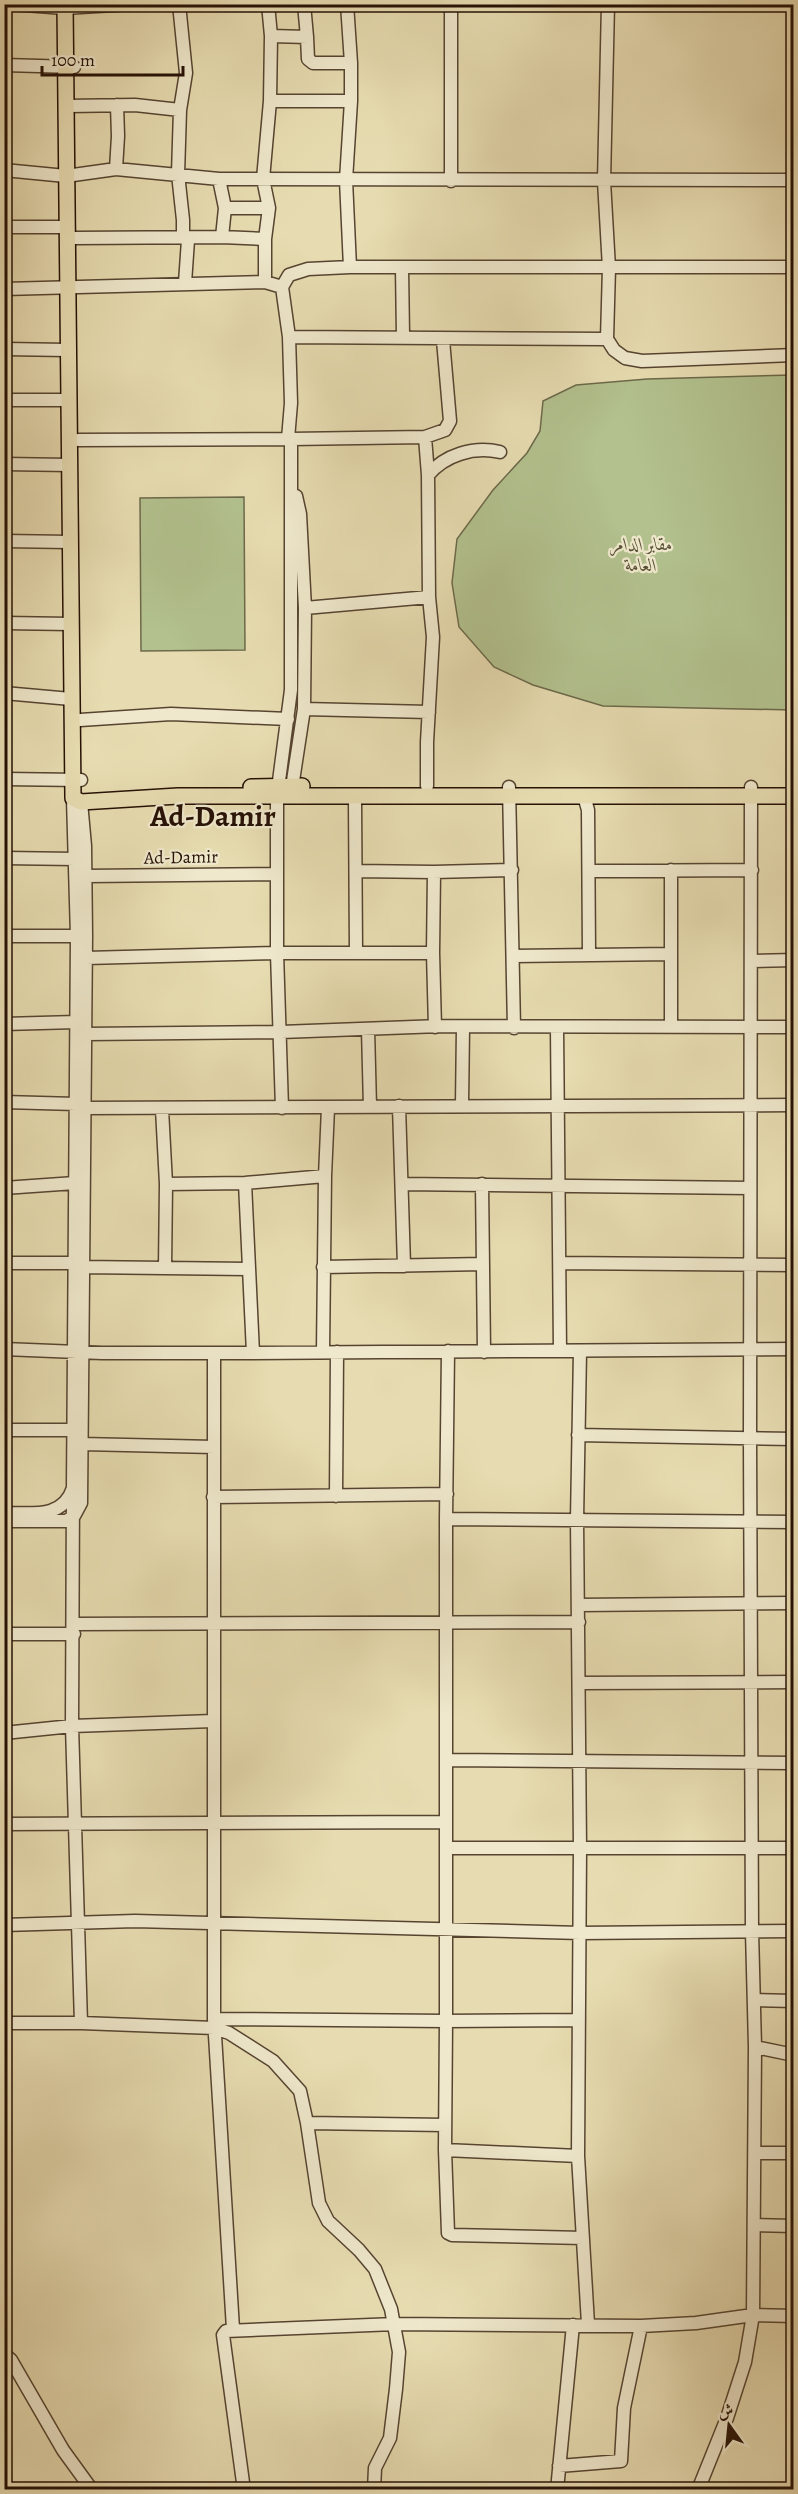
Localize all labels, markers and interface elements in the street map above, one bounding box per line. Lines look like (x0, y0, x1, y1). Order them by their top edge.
scale bar (42, 39, 183, 77)
text: 100 m (51, 48, 95, 72)
park label: مقابر الدامر العامة (609, 532, 673, 577)
district label: Ad-Damir (149, 796, 276, 836)
street label: Ad-Damir (143, 844, 218, 870)
north arrow (699, 2395, 759, 2455)
text: ش (715, 2399, 736, 2424)

